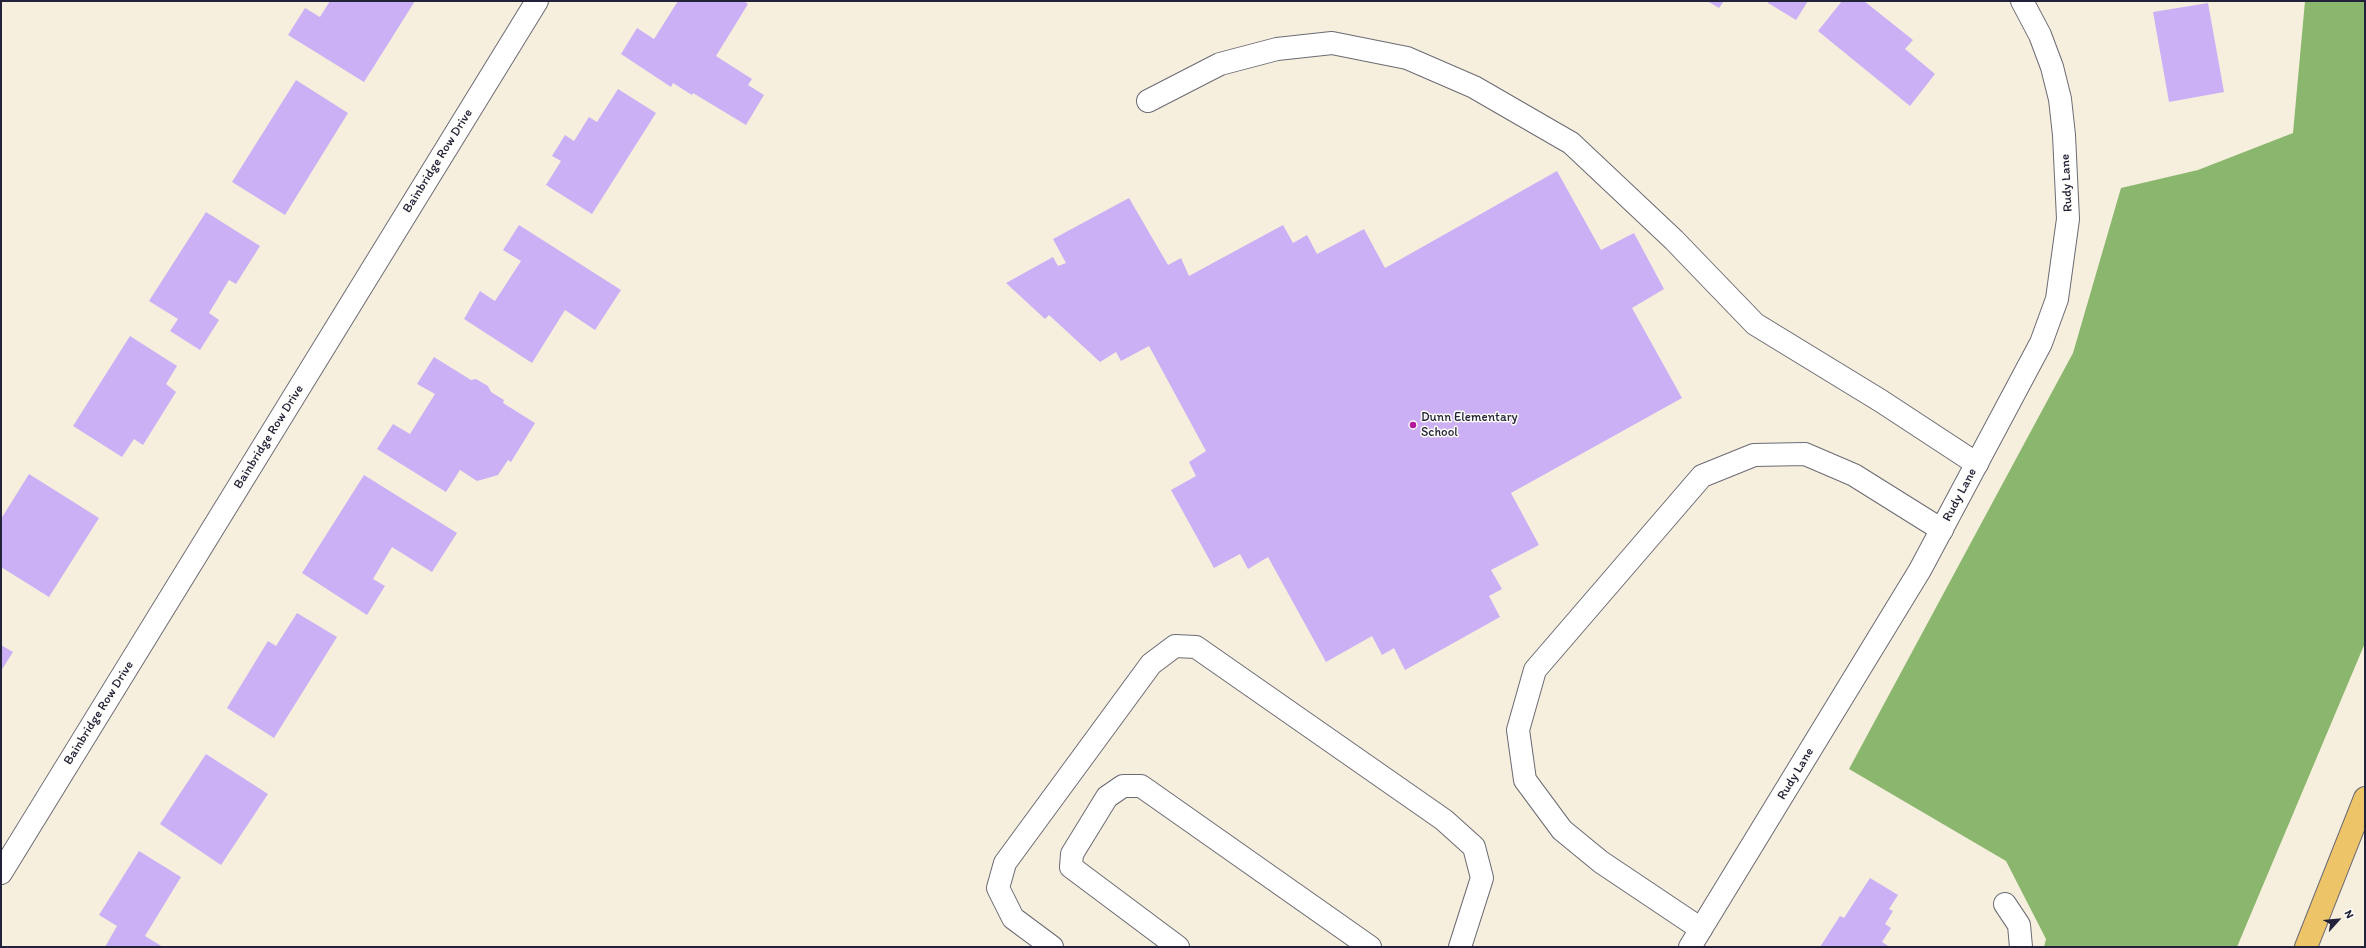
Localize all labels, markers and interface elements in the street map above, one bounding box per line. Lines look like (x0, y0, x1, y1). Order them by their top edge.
street label: Bainbridge Row Drive (400, 106, 476, 216)
street label: Rudy Lane (2058, 154, 2076, 212)
street label: Bainbridge Row Drive (231, 382, 307, 492)
place label: Dunn Elementary School (1421, 410, 1518, 441)
marker: Dunn Elementary School (1408, 420, 1418, 430)
street label: Rudy Lane (1939, 466, 1981, 524)
street label: Bainbridge Row Drive (61, 658, 137, 768)
street label: Rudy Lane (1774, 745, 1818, 803)
north arrow (2318, 900, 2358, 940)
text: N (2342, 908, 2357, 921)

